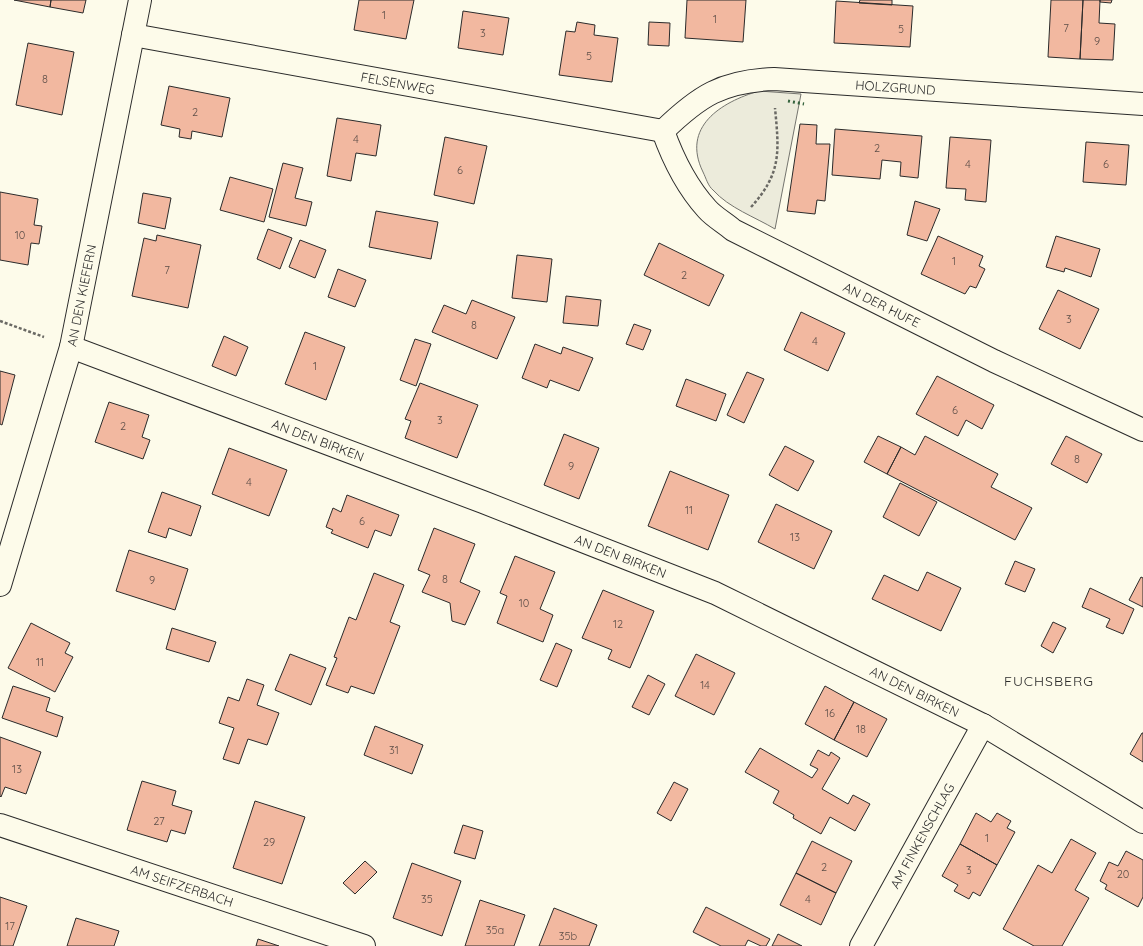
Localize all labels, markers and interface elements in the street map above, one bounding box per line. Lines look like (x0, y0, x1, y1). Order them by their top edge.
house number: 1 (382, 8, 386, 22)
house number: 1 (713, 12, 717, 26)
house number: 7 (1063, 21, 1069, 35)
house number: 5 (898, 22, 904, 36)
house number: 3 (480, 26, 486, 40)
house number: 9 (1094, 34, 1100, 48)
house number: 5 (586, 49, 592, 63)
street label: FELSENWEG (359, 68, 436, 97)
house number: 8 (42, 72, 48, 86)
street label: HOLZGRUND (855, 77, 936, 98)
house number: 2 (192, 105, 198, 119)
house number: 4 (353, 132, 359, 146)
house number: 2 (874, 141, 880, 155)
house number: 4 (965, 157, 971, 171)
house number: 6 (1103, 157, 1109, 171)
house number: 6 (457, 163, 463, 177)
house number: 10 (15, 228, 25, 242)
street label: AN DEN KIEFERN (63, 243, 99, 348)
house number: 1 (952, 254, 956, 268)
house number: 7 (164, 263, 170, 277)
house number: 2 (681, 268, 687, 282)
street label: AN DER HUFE (841, 279, 923, 331)
house number: 3 (1066, 312, 1072, 326)
house number: 8 (471, 318, 477, 332)
house number: 4 (812, 334, 818, 348)
house number: 1 (313, 359, 317, 373)
house number: 6 (952, 403, 958, 417)
house number: 3 (437, 413, 443, 427)
street label: AN DEN BIRKEN (270, 415, 366, 465)
house number: 2 (120, 419, 126, 433)
house number: 8 (1074, 452, 1080, 466)
house number: 9 (568, 459, 574, 473)
house number: 4 (246, 475, 252, 489)
house number: 11 (685, 503, 693, 517)
house number: 6 (359, 514, 365, 528)
house number: 13 (790, 530, 800, 544)
street label: AN DEN BIRKEN (572, 531, 669, 581)
house number: 8 (442, 572, 448, 586)
house number: 9 (149, 573, 155, 587)
house number: 10 (519, 596, 529, 610)
house number: 12 (613, 617, 623, 631)
house number: 11 (36, 655, 44, 669)
street label: AN DEN BIRKEN (868, 663, 962, 720)
district label: FUCHSBERG (1004, 672, 1094, 690)
house number: 14 (700, 678, 710, 692)
house number: 16 (825, 706, 835, 720)
house number: 18 (856, 722, 866, 736)
house number: 31 (389, 743, 399, 757)
house number: 13 (12, 762, 22, 776)
street label: AM FINKENSCHLAG (886, 780, 957, 891)
house number: 27 (153, 814, 165, 828)
house number: 1 (985, 831, 989, 845)
house number: 29 (263, 835, 275, 849)
house number: 2 (821, 860, 827, 874)
street label: AM SEIFZERBACH (129, 861, 236, 910)
house number: 3 (966, 863, 972, 877)
house number: 20 (1117, 867, 1129, 881)
house number: 35 (421, 892, 433, 906)
house number: 4 (805, 892, 811, 906)
house number: 17 (5, 919, 15, 933)
house number: 35a (486, 923, 504, 937)
house number: 35b (559, 929, 578, 943)

